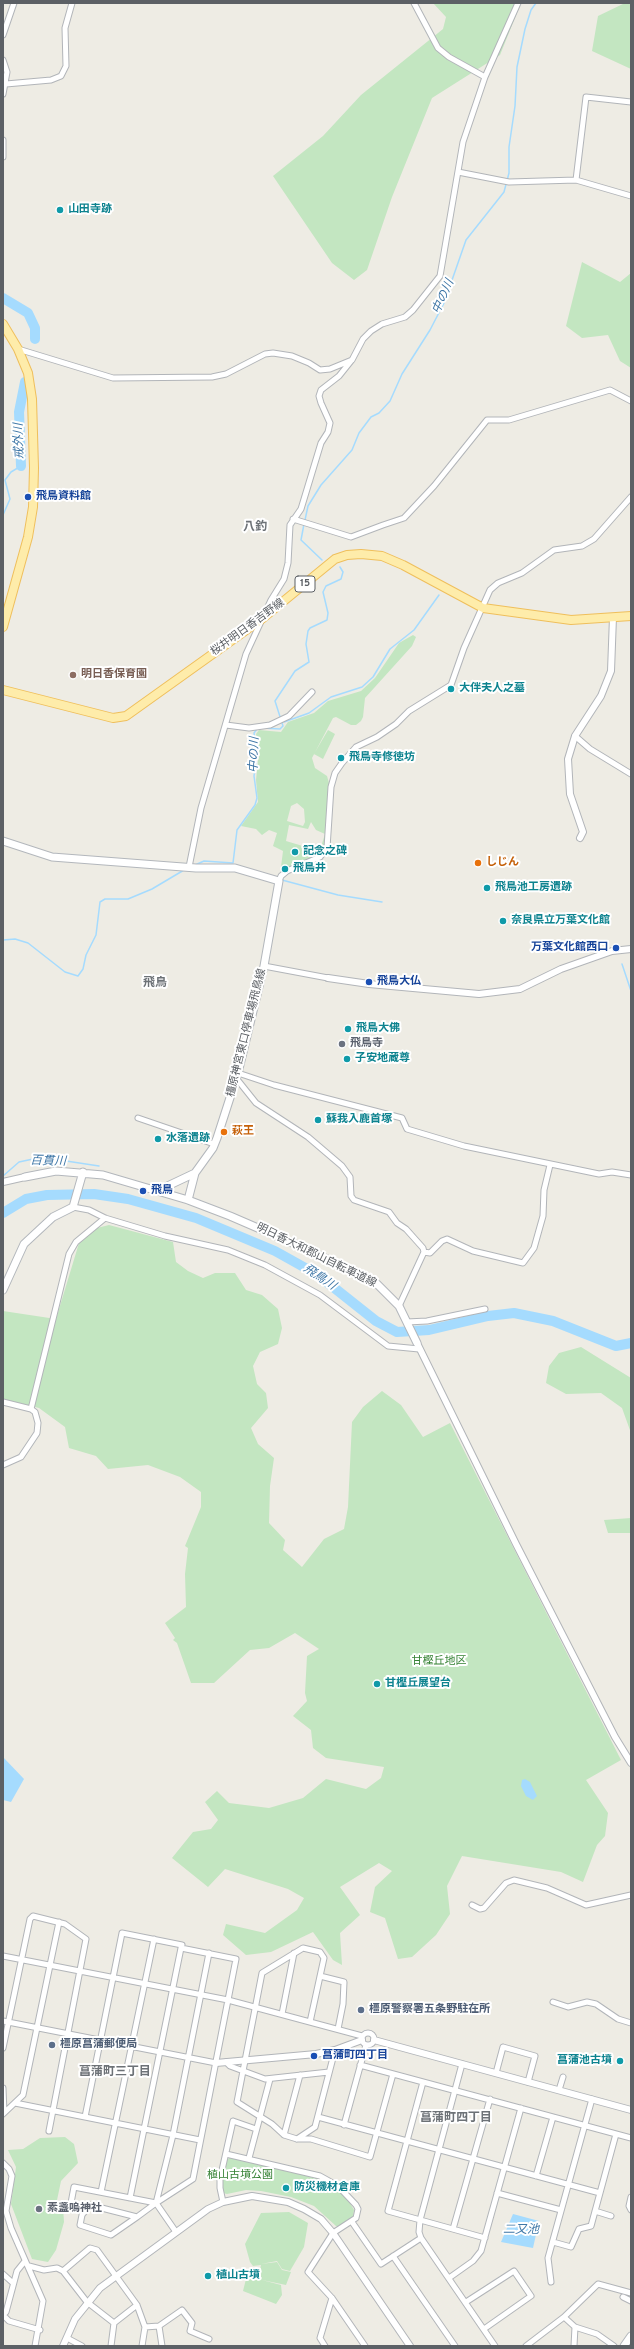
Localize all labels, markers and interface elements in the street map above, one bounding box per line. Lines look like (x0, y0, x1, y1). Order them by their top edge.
place label: 山田寺跡 (68, 203, 112, 217)
marker: 山田寺跡 (55, 205, 65, 215)
water label: 中の川 (430, 278, 458, 316)
water label: 戒外川 (12, 423, 28, 459)
place label: 飛鳥資料館 (36, 490, 91, 504)
marker: 飛鳥資料館 (23, 492, 33, 502)
district label: 八釣 (243, 521, 267, 535)
road number: 15 (295, 576, 315, 592)
street label: 桜井明日香吉野線 (209, 597, 287, 659)
place label: 明日香保育園 (81, 668, 147, 682)
marker: 明日香保育園 (68, 670, 78, 680)
place label: 大伴夫人之墓 (459, 682, 525, 696)
marker: 大伴夫人之墓 (446, 684, 456, 694)
water label: 中の川 (247, 737, 263, 773)
place label: 飛鳥寺修徳坊 (349, 751, 415, 765)
marker: 飛鳥寺修徳坊 (336, 753, 346, 763)
place label: 記念之碑 (303, 845, 347, 859)
marker: 記念之碑 (290, 847, 300, 857)
place label: しじん (486, 856, 519, 870)
marker: しじん (473, 858, 483, 868)
place label: 飛鳥井 (293, 862, 326, 876)
marker: 飛鳥井 (280, 864, 290, 874)
place label: 飛鳥池工房遺跡 (495, 881, 572, 895)
marker: 飛鳥池工房遺跡 (482, 883, 492, 893)
place label: 奈良県立万葉文化館 (511, 914, 610, 928)
marker: 奈良県立万葉文化館 (498, 916, 508, 926)
place label: 万葉文化館西口 (531, 941, 608, 955)
marker: 万葉文化館西口 (611, 943, 621, 953)
street label: 橿原神宮東口停車場飛鳥線 (225, 967, 269, 1099)
place label: 飛鳥大仏 (377, 975, 421, 989)
district label: 飛鳥 (143, 977, 167, 991)
marker: 飛鳥大仏 (364, 977, 374, 987)
place label: 飛鳥大佛 (356, 1022, 400, 1036)
marker: 飛鳥大佛 (343, 1024, 353, 1034)
place label: 飛鳥寺 (350, 1037, 383, 1051)
marker: 飛鳥寺 (337, 1039, 347, 1049)
place label: 子安地蔵尊 (355, 1052, 410, 1066)
marker: 子安地蔵尊 (342, 1054, 352, 1064)
place label: 蘇我入鹿首塚 (326, 1113, 392, 1127)
marker: 蘇我入鹿首塚 (313, 1115, 323, 1125)
place label: 萩王 (232, 1125, 254, 1139)
marker: 萩王 (219, 1127, 229, 1137)
place label: 水落遺跡 (166, 1132, 210, 1146)
marker: 水落遺跡 (153, 1134, 163, 1144)
water label: 百貫川 (30, 1154, 66, 1170)
place label: 飛鳥 (151, 1184, 173, 1198)
marker: 飛鳥 (138, 1186, 148, 1196)
street label: 明日香大和郡山自転車道線 (254, 1221, 378, 1291)
water label: 飛鳥川 (300, 1262, 338, 1294)
park label: 甘樫丘地区 (412, 1655, 466, 1669)
place label: 甘樫丘展望台 (385, 1677, 451, 1691)
marker: 甘樫丘展望台 (372, 1679, 382, 1689)
place label: 橿原警察署五条野駐在所 (369, 2003, 490, 2017)
marker: 橿原警察署五条野駐在所 (356, 2005, 366, 2015)
place label: 橿原菖蒲郵便局 (60, 2038, 137, 2052)
marker: 橿原菖蒲郵便局 (47, 2040, 57, 2050)
place label: 菖蒲町四丁目 (322, 2049, 388, 2063)
marker: 菖蒲町四丁目 (309, 2051, 319, 2061)
place label: 菖蒲池古墳 (557, 2054, 612, 2068)
marker: 菖蒲池古墳 (615, 2056, 625, 2066)
district label: 菖蒲町三丁目 (79, 2066, 151, 2080)
district label: 菖蒲町四丁目 (420, 2112, 492, 2126)
park label: 植山古墳公園 (207, 2169, 273, 2183)
place label: 防災機材倉庫 (294, 2181, 360, 2195)
marker: 防災機材倉庫 (281, 2183, 291, 2193)
place label: 素盞嗚神社 (47, 2202, 102, 2216)
marker: 素盞嗚神社 (34, 2204, 44, 2214)
water label: 二又池 (503, 2224, 539, 2238)
place label: 植山古墳 (216, 2269, 260, 2283)
marker: 植山古墳 (203, 2271, 213, 2281)

